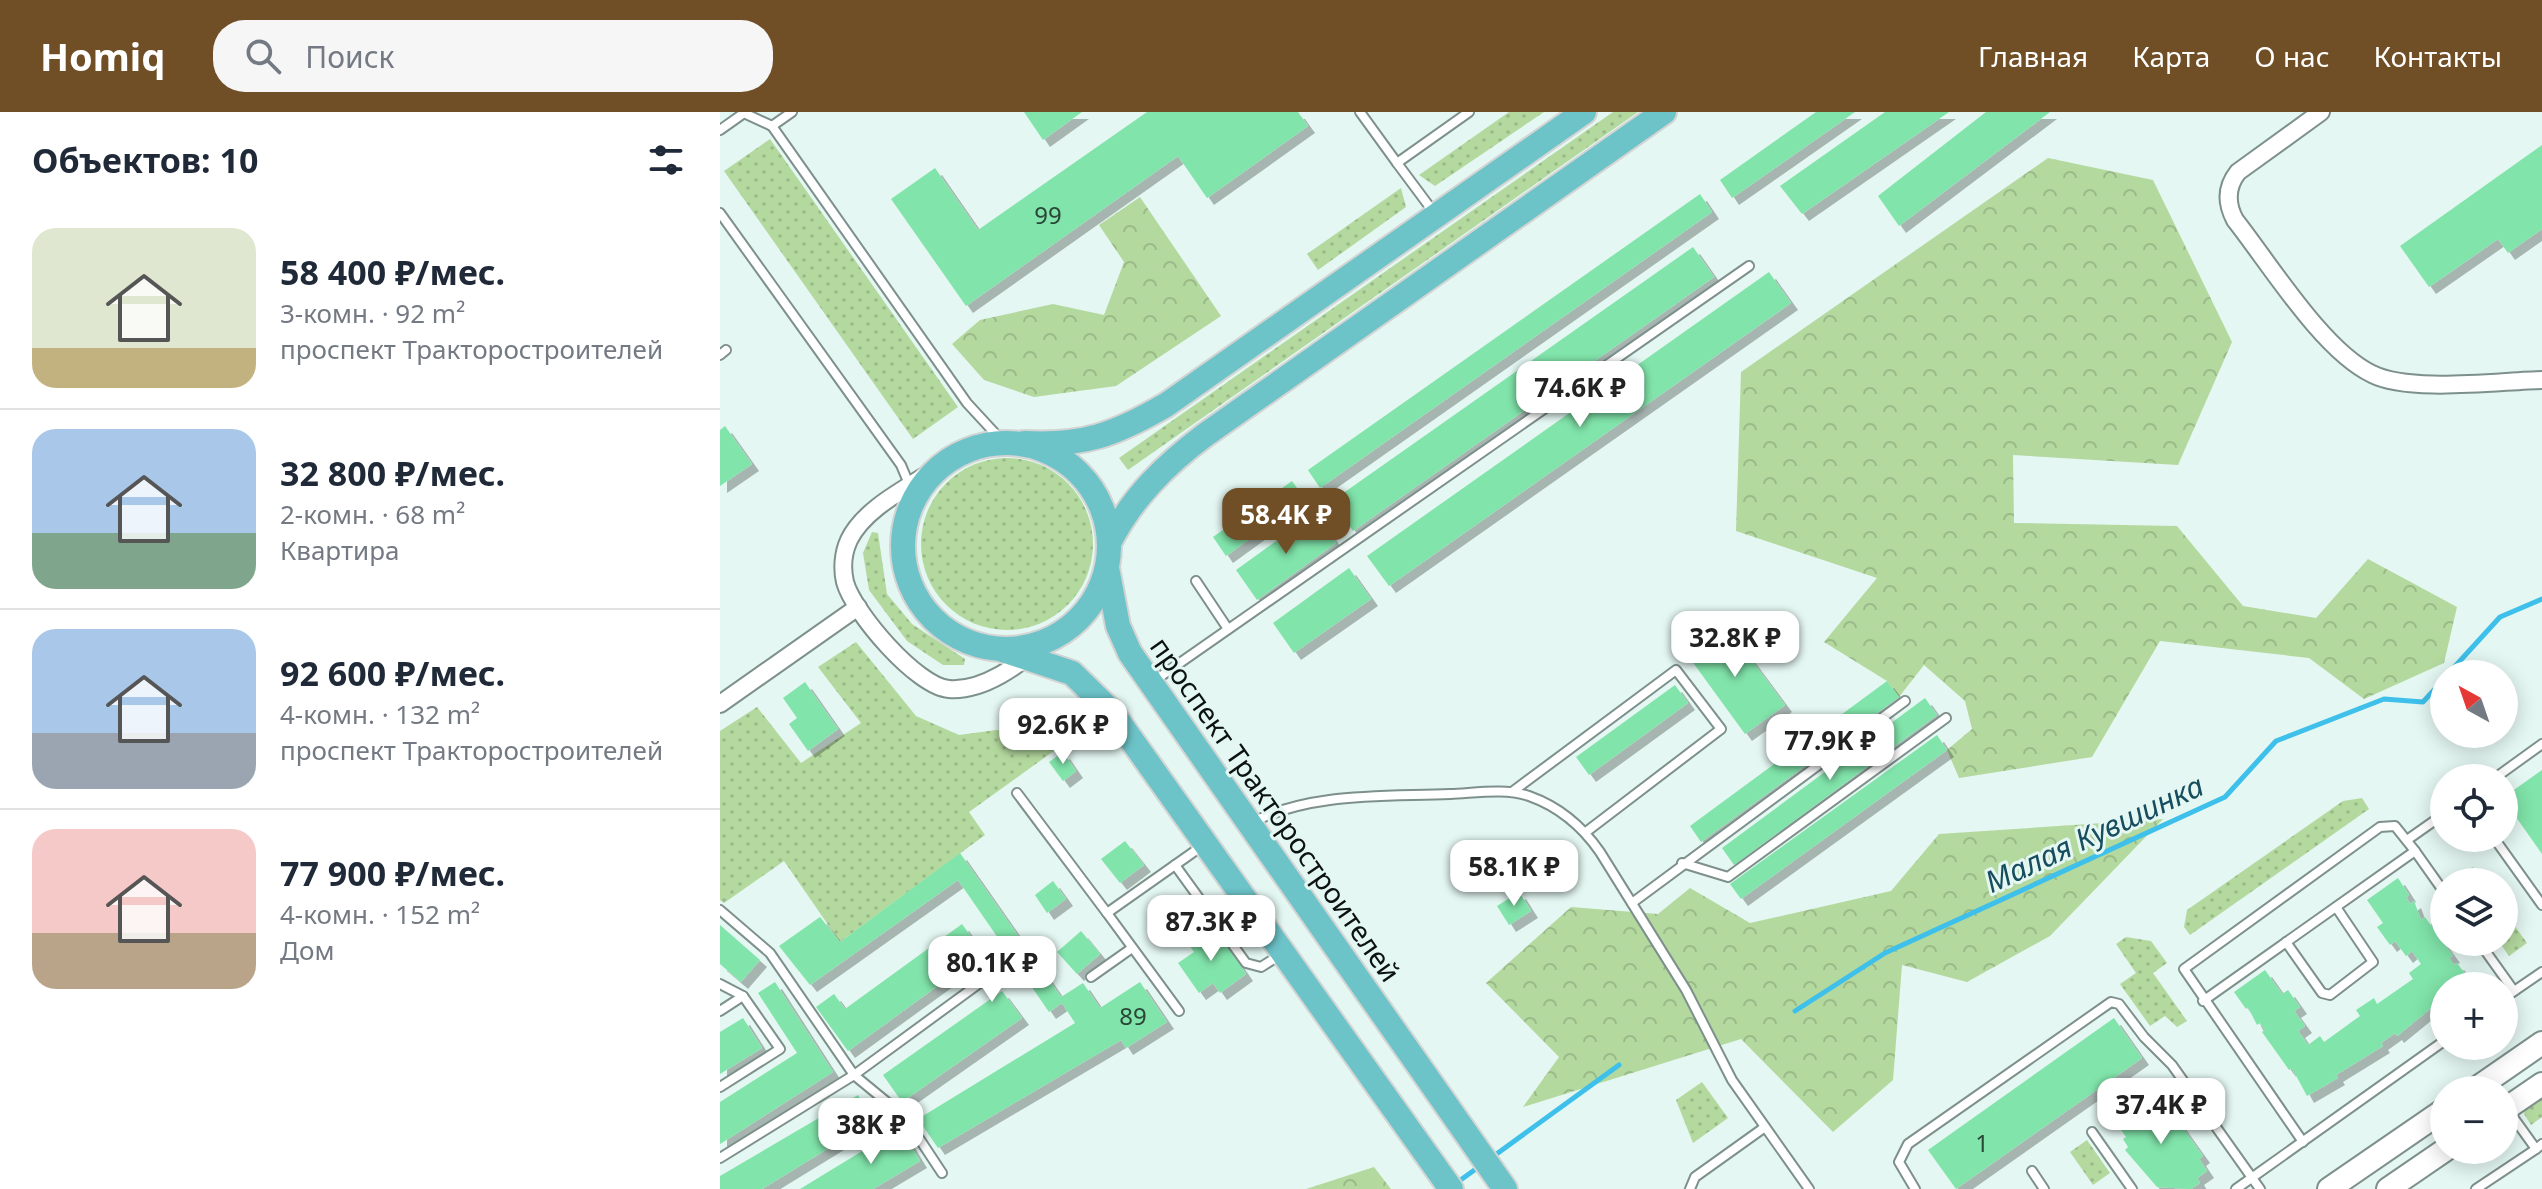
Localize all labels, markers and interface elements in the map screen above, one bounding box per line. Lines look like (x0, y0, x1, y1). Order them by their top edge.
search box (213, 20, 773, 92)
text: Homiq (40, 30, 165, 82)
icon: search (241, 34, 285, 78)
text: Поиск (305, 36, 394, 77)
text: Главная (1978, 37, 2088, 75)
text: Карта (2132, 37, 2210, 75)
text: О нас (2254, 37, 2330, 75)
text: Контакты (2374, 37, 2502, 75)
text: Объектов: 10 (32, 137, 258, 183)
icon: filters (644, 138, 688, 182)
house number: 99 (1034, 198, 1062, 231)
text: 58 400 ₽/мес. (280, 249, 505, 295)
icon: home (96, 260, 192, 356)
text: 3-комн. · 92 m² (280, 295, 465, 331)
text: проспект Тракторостроителей (280, 331, 663, 367)
pin: 74.6K ₽ (1506, 361, 1654, 429)
text: 74.6K ₽ (1534, 369, 1626, 405)
text: 32 800 ₽/мес. (280, 450, 505, 496)
icon: home (96, 461, 192, 557)
pin: 58.4K ₽ (1212, 488, 1360, 556)
text: 2-комн. · 68 m² (280, 496, 465, 532)
text: 58.4K ₽ (1240, 496, 1332, 532)
text: Квартира (280, 532, 399, 568)
pin: 32.8K ₽ (1661, 611, 1809, 679)
text: 32.8K ₽ (1689, 619, 1781, 655)
street label: проспект Тракторостроителей (1142, 629, 1410, 989)
text: 92 600 ₽/мес. (280, 650, 505, 696)
north arrow (2430, 660, 2518, 748)
map controls (2430, 660, 2518, 1164)
icon: home (96, 661, 192, 757)
text: 4-комн. · 132 m² (280, 696, 480, 732)
pin: 92.6K ₽ (989, 698, 1137, 766)
text: 92.6K ₽ (1017, 706, 1109, 742)
pin: 77.9K ₽ (1756, 714, 1904, 782)
text: 77.9K ₽ (1784, 722, 1876, 758)
text: проспект Тракторостроителей (280, 732, 663, 768)
water label: Малая Кувшинка (1978, 764, 2210, 902)
button: locate (2430, 764, 2518, 852)
pin: 58.1K ₽ (1440, 840, 1588, 908)
text: 58.1K ₽ (1468, 848, 1560, 884)
text: 77 900 ₽/мес. (280, 850, 505, 896)
icon: home (96, 861, 192, 957)
button: layers (2430, 868, 2518, 956)
pin: 87.3K ₽ (1137, 895, 1285, 963)
text: 4-комн. · 152 m² (280, 896, 480, 932)
text: 87.3K ₽ (1165, 903, 1257, 939)
text: Дом (280, 932, 334, 968)
pin: 80.1K ₽ (918, 936, 1066, 1004)
text: 80.1K ₽ (946, 944, 1038, 980)
button: + (2430, 972, 2518, 1060)
house number: 89 (1119, 999, 1147, 1032)
button: − (2430, 1076, 2518, 1164)
pin: 37.4K ₽ (2087, 1078, 2235, 1146)
text: 37.4K ₽ (2115, 1086, 2207, 1122)
pin: 38K ₽ (815, 1098, 927, 1166)
text: 38K ₽ (836, 1106, 906, 1142)
house number: 1 (1975, 1126, 1989, 1159)

